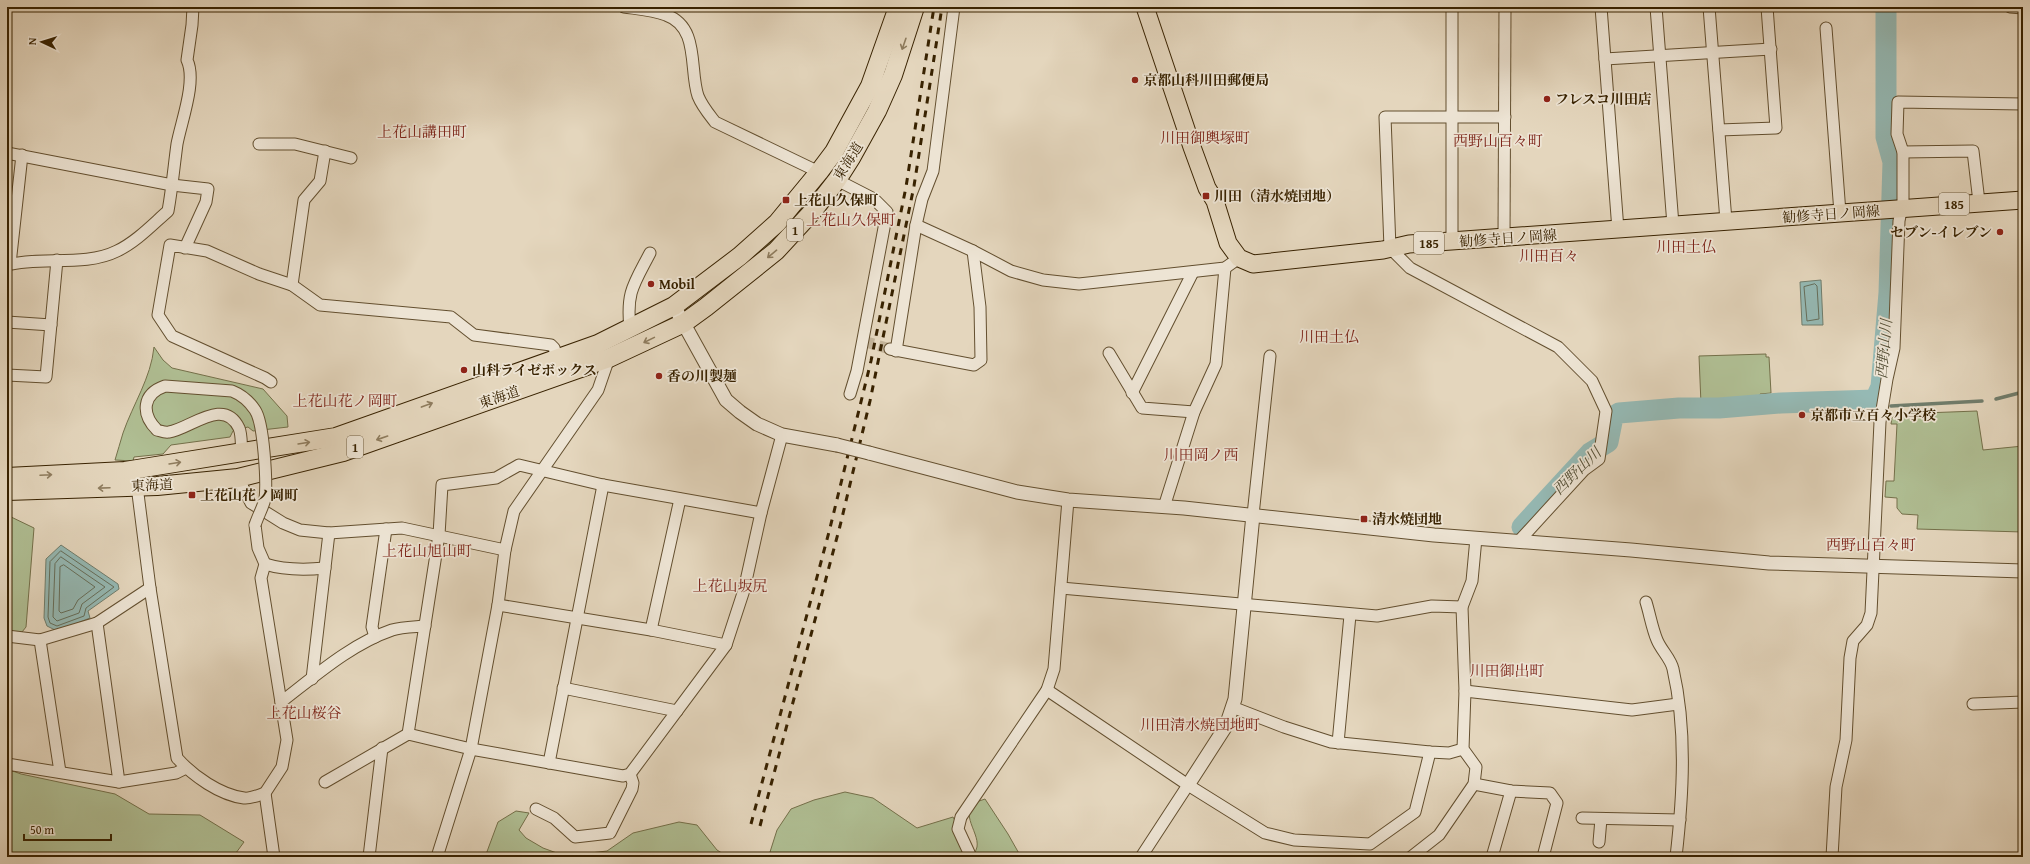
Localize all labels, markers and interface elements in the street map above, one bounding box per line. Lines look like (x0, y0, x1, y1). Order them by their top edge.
north arrow (22, 22, 62, 62)
text: N (24, 36, 40, 46)
one-way arrow (899, 38, 907, 50)
place label: 京都山科川田郵便局 (1143, 70, 1269, 90)
marker: 京都山科川田郵便局 (1130, 75, 1140, 85)
place label: フレスコ川田店 (1555, 89, 1652, 109)
marker: フレスコ川田店 (1542, 94, 1552, 104)
district label: 上花山講田町 (377, 121, 467, 142)
district label: 川田御輿塚町 (1160, 127, 1250, 148)
district label: 西野山百々町 (1453, 130, 1543, 151)
street label: 東海道 (828, 138, 868, 184)
place label: 川田（清水焼団地） (1214, 186, 1340, 206)
place label: 上花山久保町 (794, 190, 879, 210)
marker: 川田（清水焼団地） (1201, 191, 1211, 201)
road number: 185 (1939, 193, 1969, 215)
marker: 上花山久保町 (781, 195, 791, 205)
street label: 勧修寺日ノ岡線 (1781, 201, 1881, 227)
district label: 上花山久保町 (806, 209, 896, 230)
road number: 1 (787, 219, 803, 241)
place label: セブン-イレブン (1890, 222, 1992, 242)
street label: 勧修寺日ノ岡線 (1458, 225, 1558, 251)
marker: セブン-イレブン (1995, 227, 2005, 237)
road number: 185 (1414, 232, 1444, 254)
district label: 川田土仏 (1656, 236, 1716, 257)
district label: 川田百々 (1519, 245, 1579, 266)
one-way arrow (766, 250, 777, 259)
place label: Mobil (659, 274, 695, 294)
marker: Mobil (646, 279, 656, 289)
water label: 西野山川 (1870, 316, 1897, 380)
district label: 川田土仏 (1299, 326, 1359, 347)
one-way arrow (643, 337, 655, 344)
place label: 山科ライゼボックス (472, 360, 597, 380)
marker: 山科ライゼボックス (459, 365, 469, 375)
place label: 香の川製麺 (667, 366, 737, 386)
marker: 香の川製麺 (654, 371, 664, 381)
street label: 東海道 (476, 381, 522, 413)
district label: 上花山花ノ岡町 (292, 390, 398, 411)
one-way arrow (421, 400, 433, 408)
place label: 京都市立百々小学校 (1810, 405, 1936, 425)
marker: 京都市立百々小学校 (1797, 410, 1807, 420)
one-way arrow (377, 434, 389, 442)
road number: 1 (347, 436, 363, 458)
one-way arrow (297, 439, 310, 447)
water label: 西野山川 (1548, 441, 1607, 499)
district label: 川田岡ノ西 (1163, 444, 1239, 465)
one-way arrow (168, 459, 181, 467)
one-way arrow (39, 472, 52, 479)
street label: 東海道 (131, 474, 173, 496)
one-way arrow (98, 484, 111, 491)
place label: 上花山花ノ岡町 (200, 485, 299, 505)
marker: 上花山花ノ岡町 (187, 490, 197, 500)
place label: 清水焼団地 (1372, 509, 1442, 529)
marker: 清水焼団地 (1359, 514, 1369, 524)
district label: 西野山百々町 (1826, 534, 1916, 555)
district label: 上花山旭山町 (382, 540, 472, 561)
district label: 上花山坂尻 (692, 575, 768, 596)
district label: 川田御出町 (1469, 660, 1545, 681)
district label: 上花山桜谷 (266, 702, 342, 723)
district label: 川田清水焼団地町 (1140, 714, 1260, 735)
scale bar (24, 816, 111, 842)
text: 50 m (30, 821, 54, 838)

